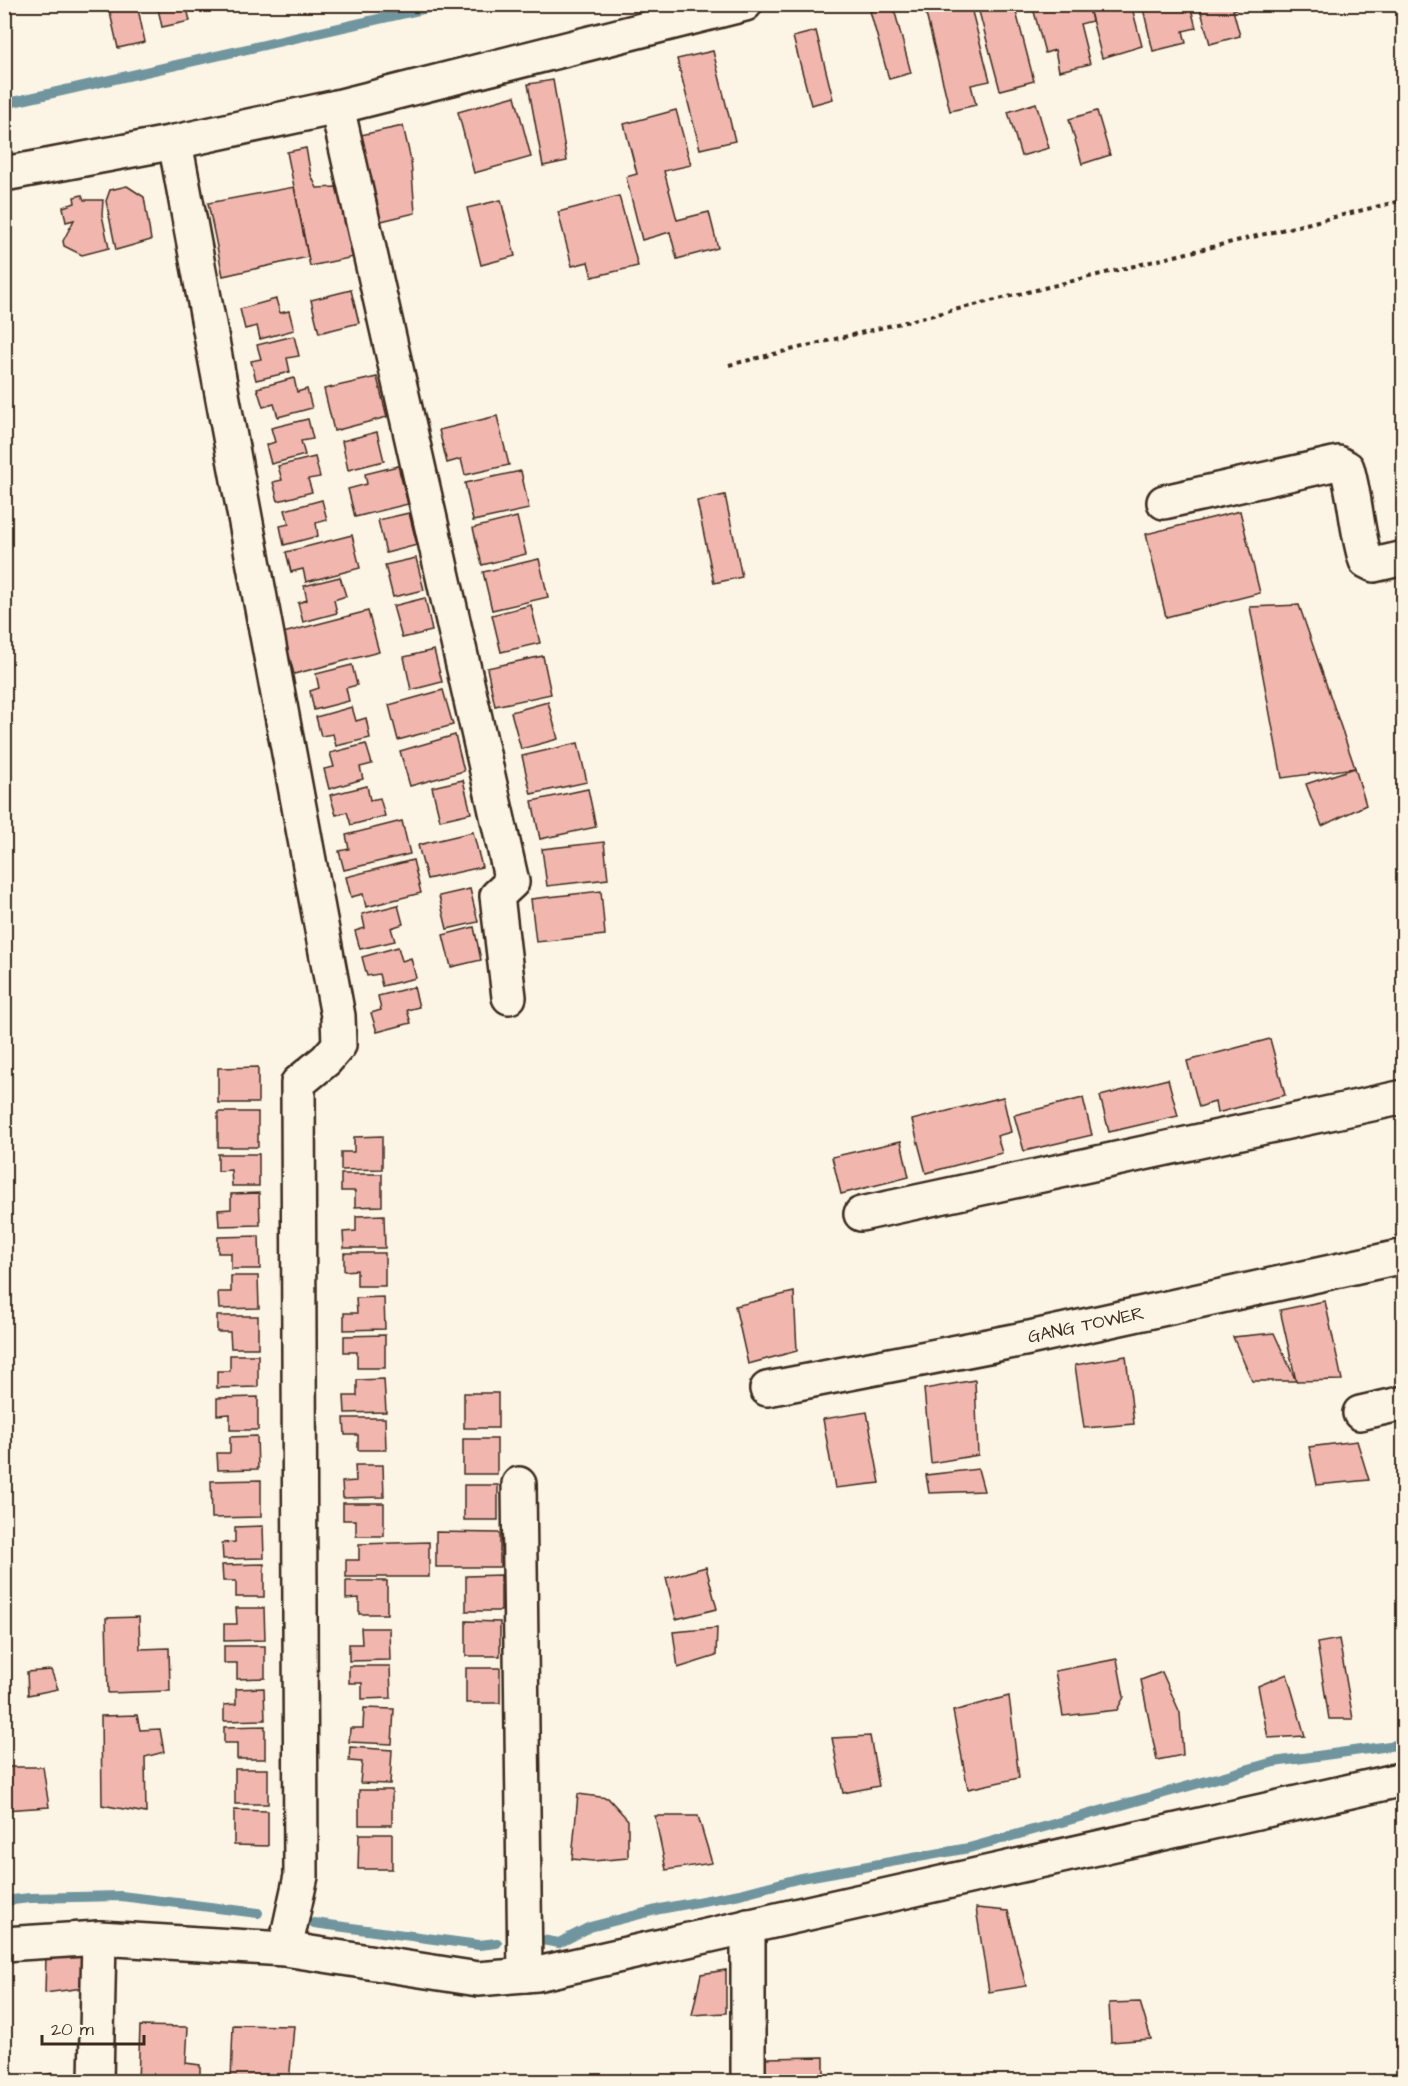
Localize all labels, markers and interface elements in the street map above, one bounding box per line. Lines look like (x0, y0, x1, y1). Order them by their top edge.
street label: GANG TOWER (1025, 1300, 1147, 1350)
scale bar (42, 2008, 144, 2046)
text: 20 m (51, 2017, 94, 2042)

